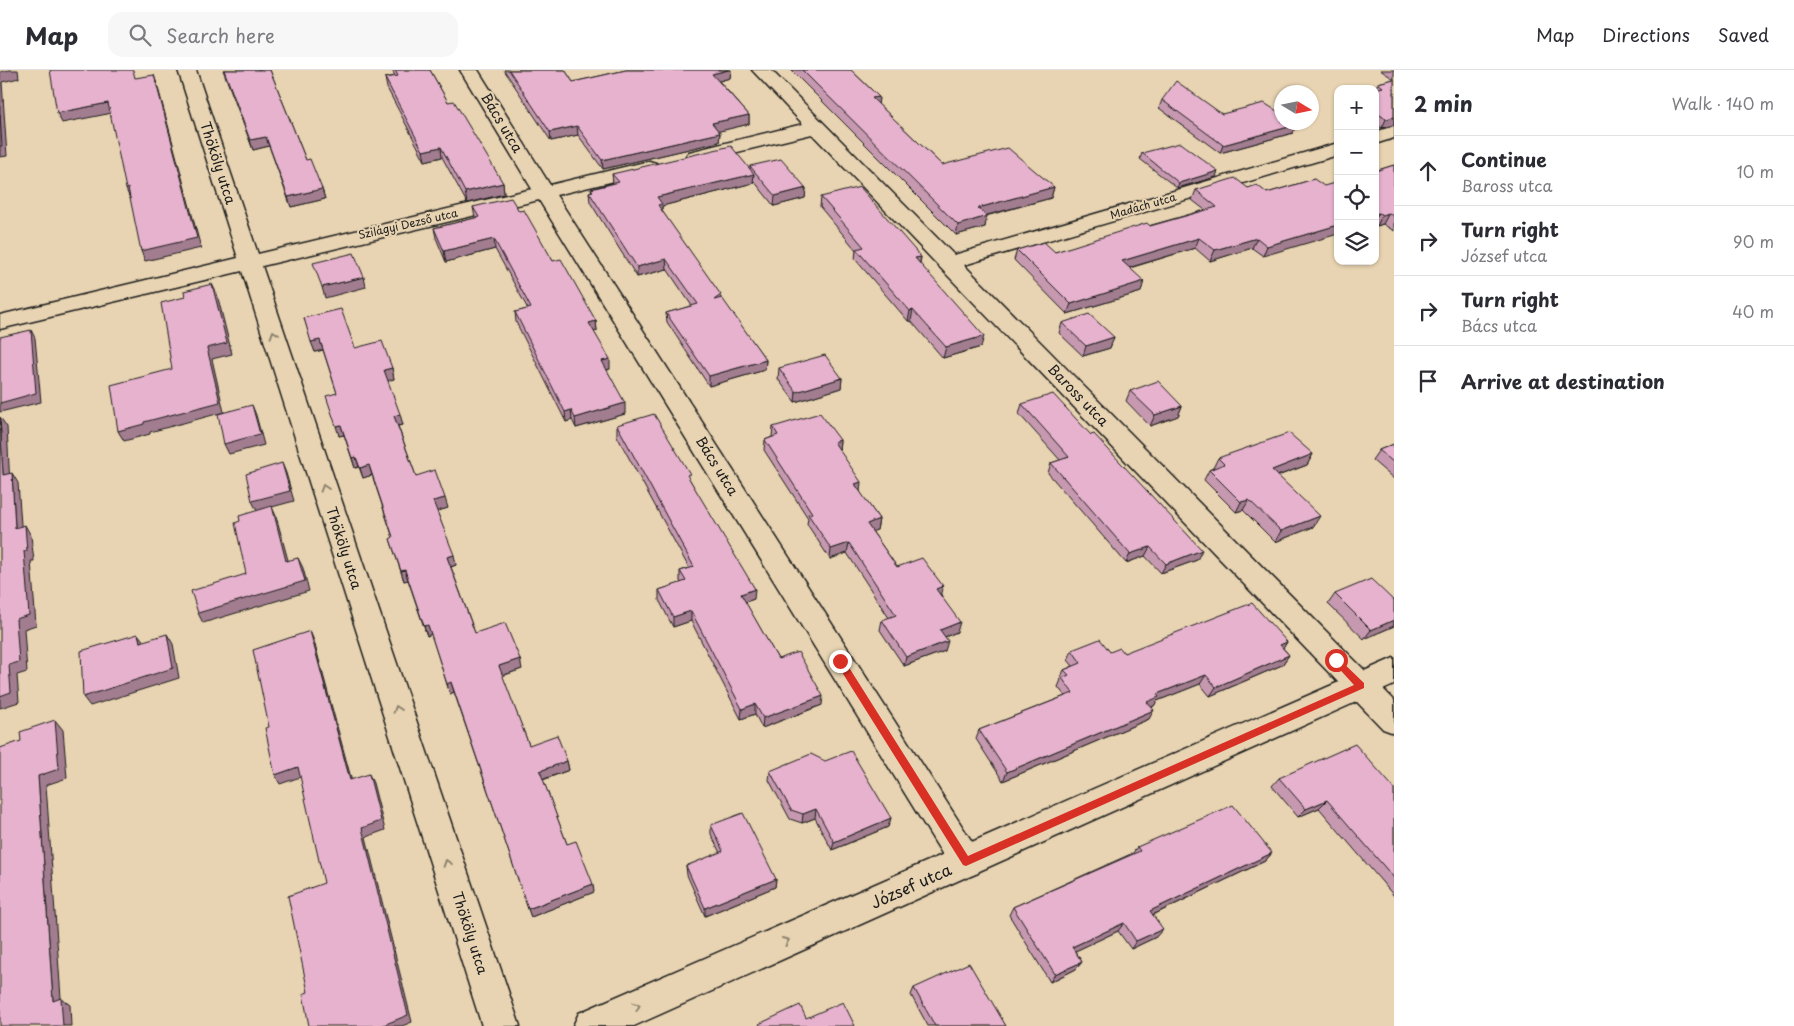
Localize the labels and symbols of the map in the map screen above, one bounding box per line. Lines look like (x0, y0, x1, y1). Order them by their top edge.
north arrow (1274, 85, 1319, 130)
street label: Bács utca (476, 89, 529, 157)
street label: Thököly utca (195, 119, 242, 207)
street label: Madách utca (1108, 188, 1178, 223)
street label: Szilágyi Dezső utca (356, 204, 460, 243)
one-way arrow (269, 330, 279, 338)
street label: Baross utca (1043, 359, 1114, 431)
street label: Bács utca (691, 432, 744, 500)
one-way arrow (320, 484, 330, 493)
street label: Thököly utca (321, 504, 368, 592)
route start (1325, 649, 1348, 672)
route end (829, 650, 852, 673)
one-way arrow (393, 705, 403, 714)
street label: József utca (866, 857, 955, 914)
one-way arrow (443, 860, 453, 868)
street label: Thököly utca (447, 889, 494, 977)
one-way arrow (781, 936, 790, 947)
one-way arrow (632, 1002, 641, 1013)

